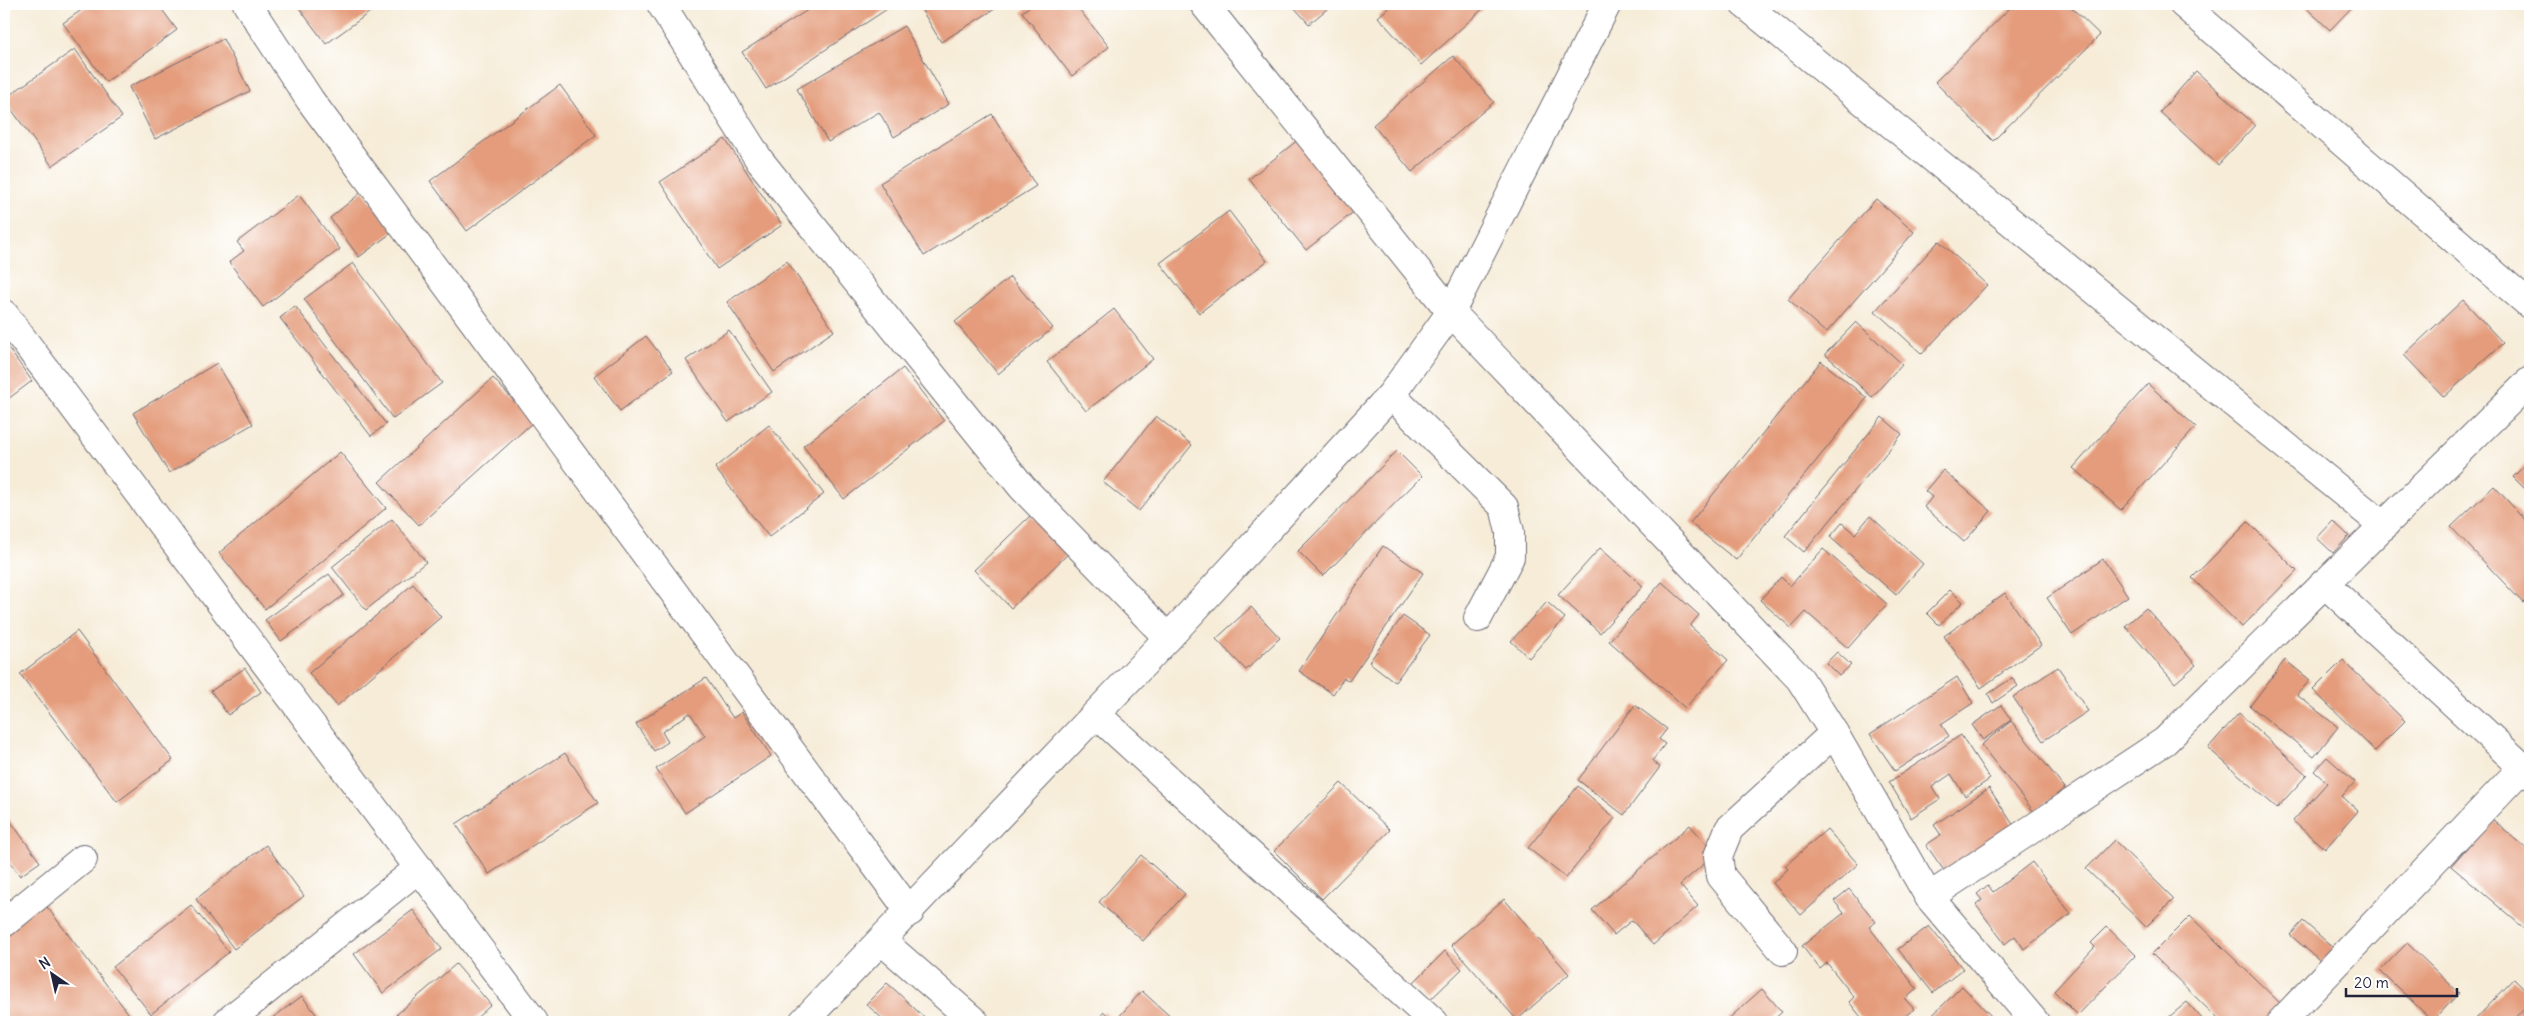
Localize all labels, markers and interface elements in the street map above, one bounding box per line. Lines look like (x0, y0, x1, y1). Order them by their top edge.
north arrow (28, 948, 78, 998)
text: N (36, 953, 54, 973)
scale bar (2346, 966, 2458, 998)
text: 20 m (2354, 973, 2389, 992)

